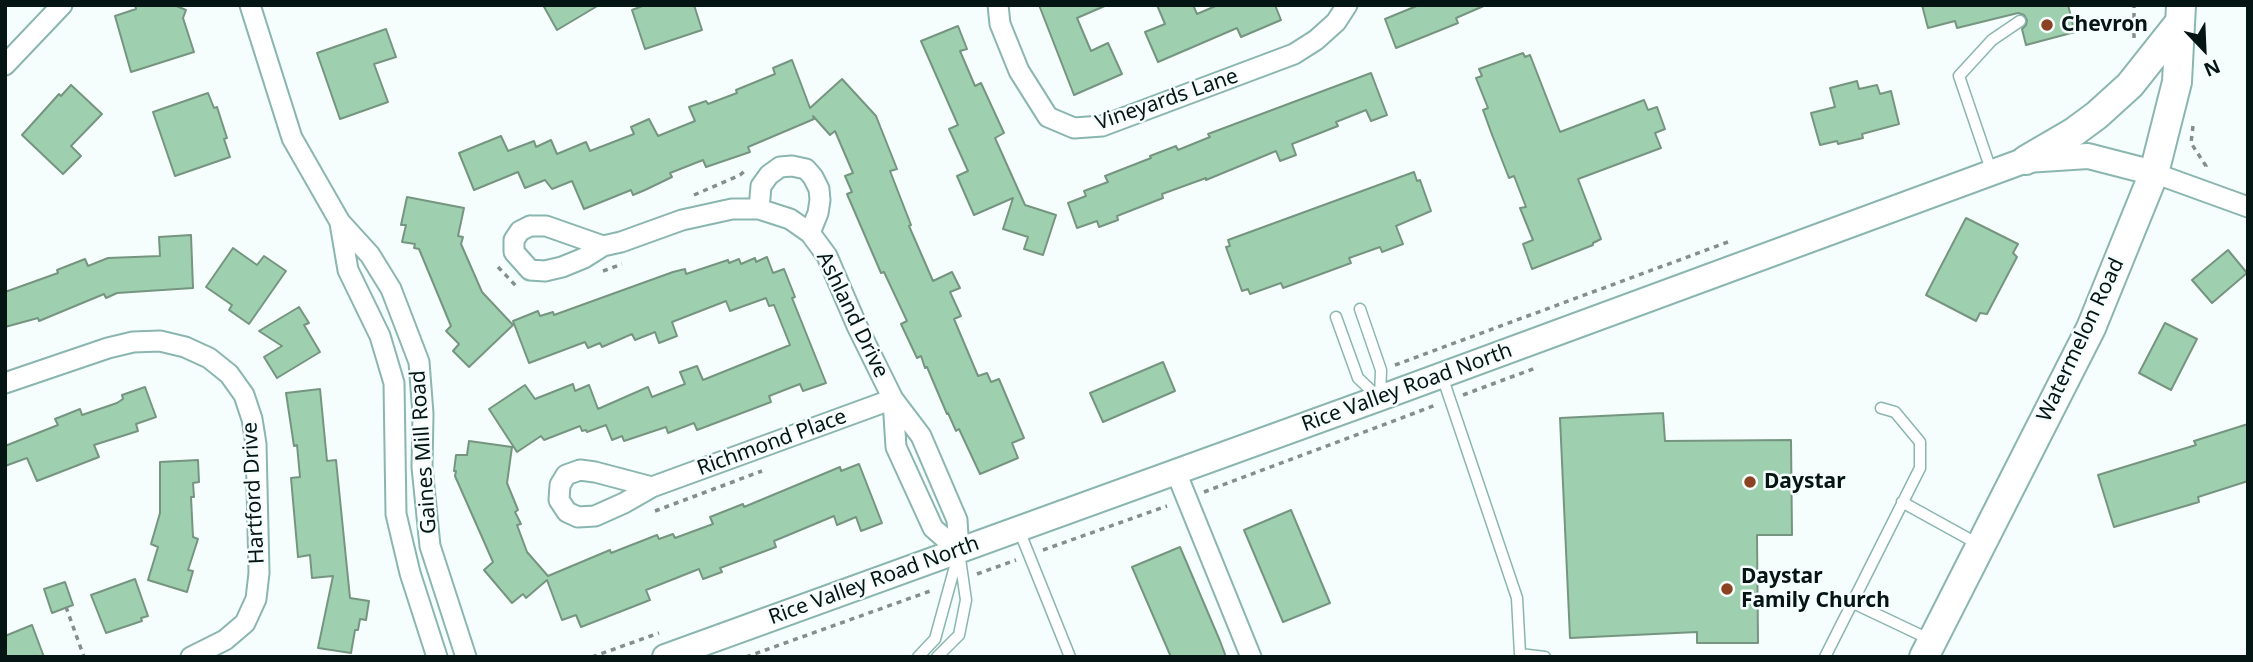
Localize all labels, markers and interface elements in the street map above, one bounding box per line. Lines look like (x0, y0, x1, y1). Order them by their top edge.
place label: Chevron (2061, 12, 2148, 38)
north arrow (2169, 14, 2239, 84)
marker: Chevron (2039, 17, 2055, 33)
text: N (2200, 53, 2224, 83)
street label: Vineyards Lane (1092, 64, 1242, 136)
street label: Ashland Drive (811, 248, 893, 382)
street label: Watermelon Road (2032, 254, 2130, 426)
street label: Rice Valley Road North (1298, 338, 1516, 438)
street label: Gaines Mill Road (406, 369, 442, 535)
street label: Richmond Place (694, 404, 850, 482)
street label: Hartford Drive (238, 421, 270, 565)
place label: Daystar (1764, 469, 1846, 495)
marker: Daystar (1742, 474, 1758, 490)
street label: Rice Valley Road North (765, 531, 983, 631)
place label: Daystar Family Church (1741, 564, 1890, 614)
marker: Daystar Family Church (1719, 581, 1735, 597)

